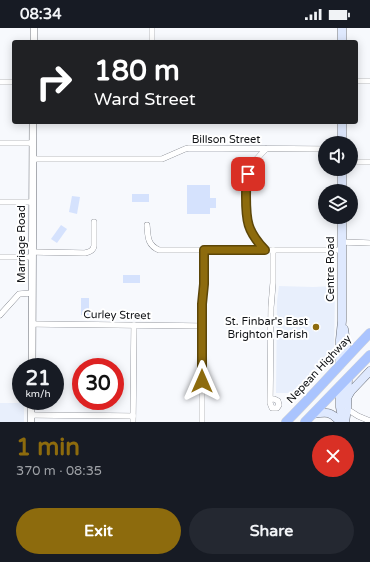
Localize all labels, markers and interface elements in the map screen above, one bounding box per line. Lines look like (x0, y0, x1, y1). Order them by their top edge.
text: 08:34 (20, 5, 62, 23)
text: 180 m (94, 54, 180, 88)
icon: right (28, 56, 80, 108)
text: Ward Street (94, 88, 196, 110)
street label: Billson Street (192, 133, 260, 146)
map controls (318, 136, 358, 224)
button: sound (318, 136, 358, 176)
pin (231, 157, 265, 191)
icon: arrive (237, 163, 259, 185)
button: layers (318, 184, 358, 224)
street label: Marriage Road (15, 205, 28, 283)
street label: Centre Road (324, 236, 337, 302)
street label: Curley Street (83, 308, 151, 322)
place label: St. Finbar's East Brighton Parish (225, 315, 308, 341)
marker: St. Finbar's East Brighton Parish (311, 322, 321, 332)
street label: Nepean Highway (284, 332, 354, 406)
speed limit sign: 30 (72, 358, 124, 410)
position arrow (181, 360, 223, 402)
text: 21 (25, 367, 51, 391)
text: km/h (25, 388, 51, 400)
text: 1 min (16, 433, 80, 462)
button: close (312, 435, 354, 477)
text: 370 m · 08:35 (16, 463, 102, 479)
button: Exit (16, 508, 181, 554)
button: Share (189, 508, 354, 554)

